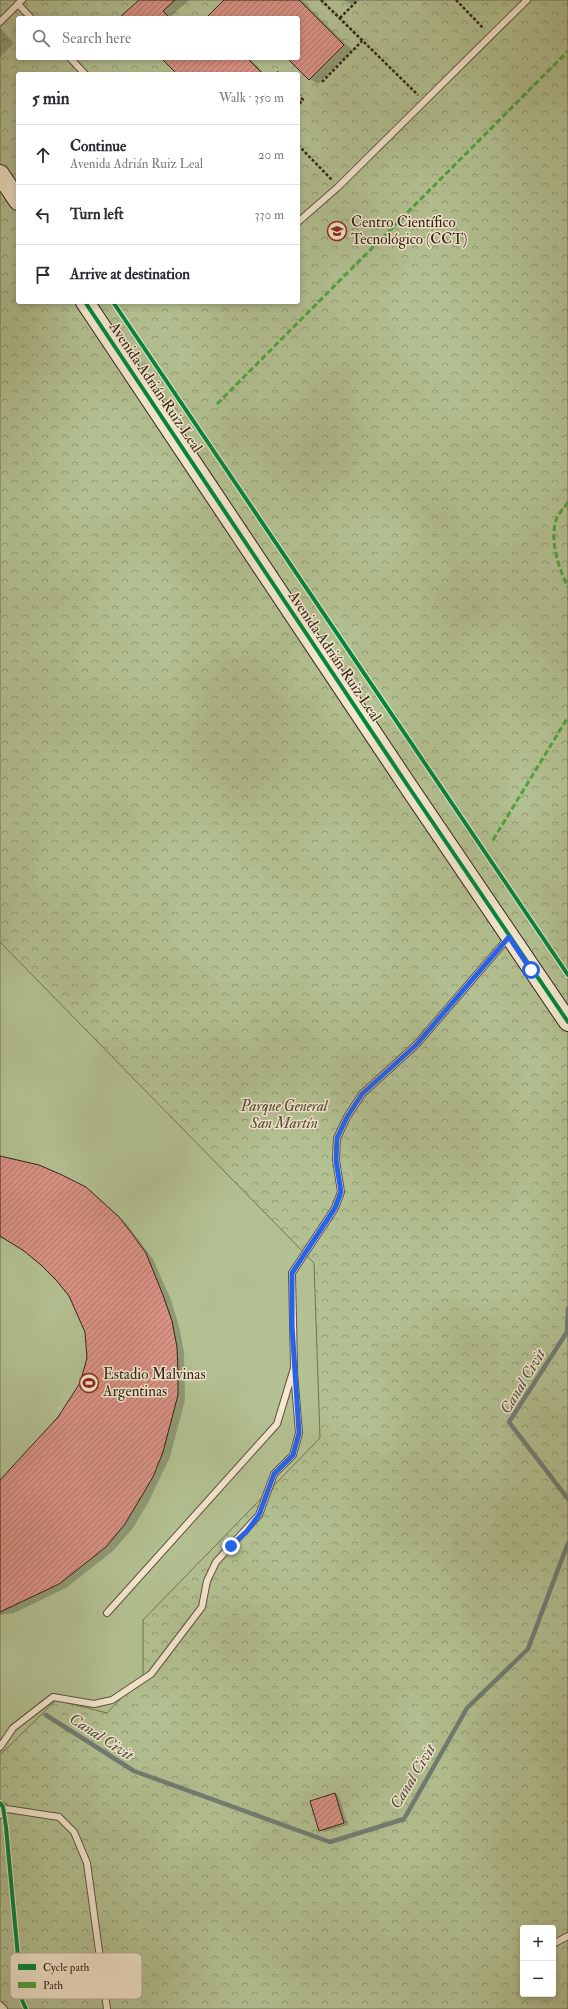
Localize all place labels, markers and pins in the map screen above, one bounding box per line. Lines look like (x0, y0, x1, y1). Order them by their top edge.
place label: Centro Científico Tecnológico (CCT) (351, 213, 468, 249)
school or university icon: Centro Científico Tecnológico (CCT) (326, 220, 348, 242)
place label: Estadio Malvinas Argentinas (102, 1365, 206, 1401)
sports icon: Estadio Malvinas Argentinas (78, 1372, 100, 1394)

